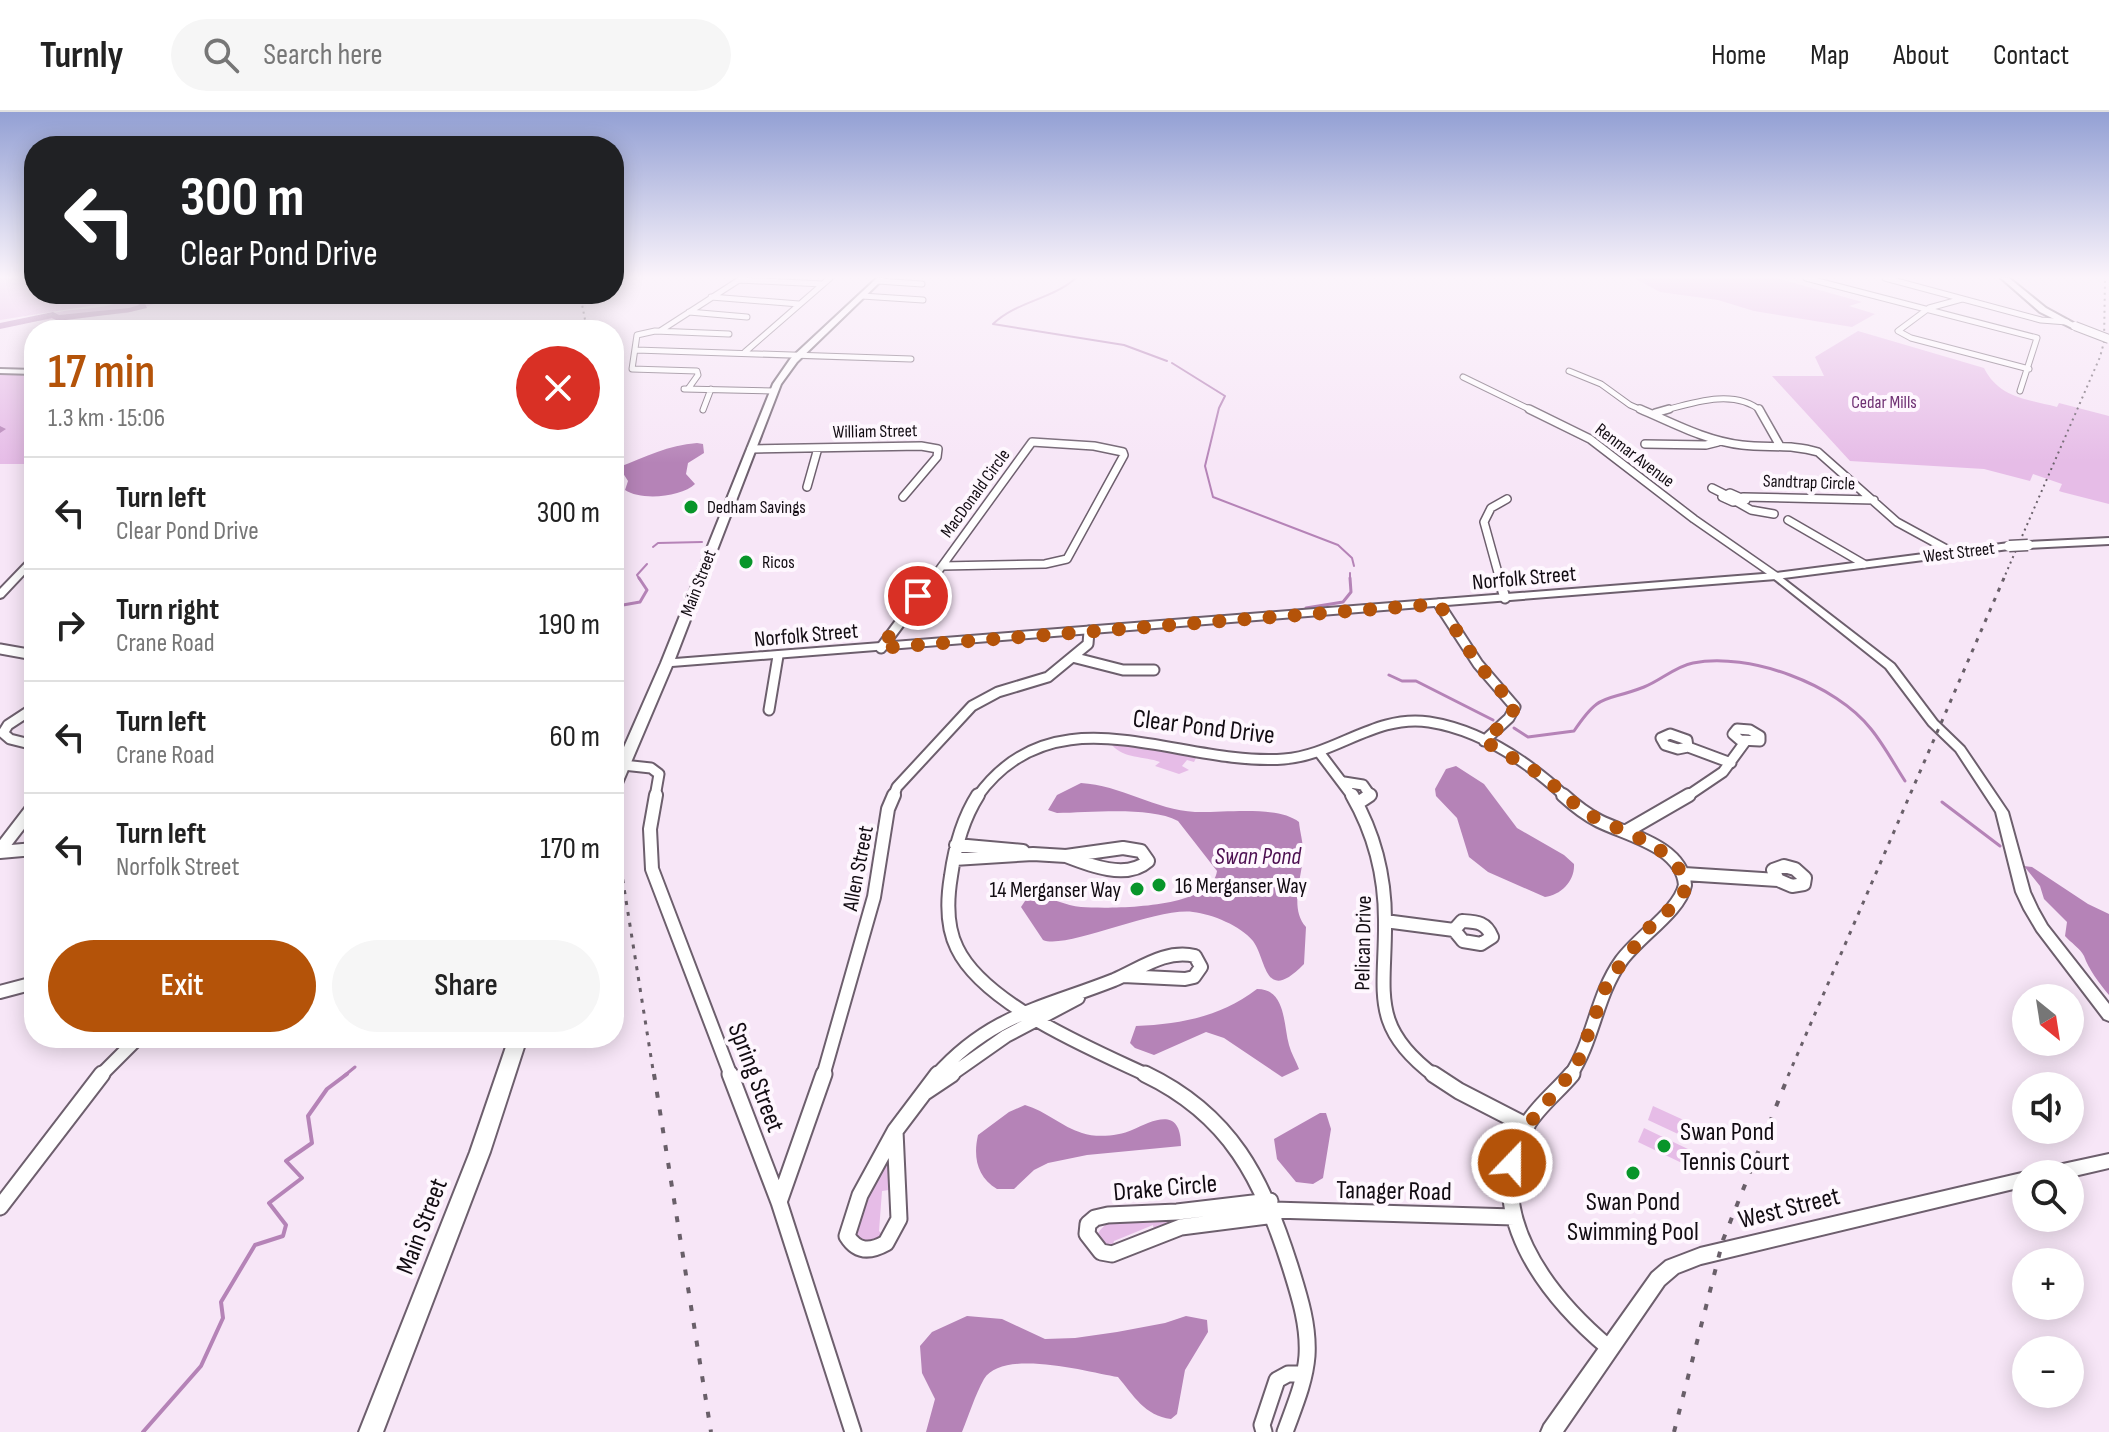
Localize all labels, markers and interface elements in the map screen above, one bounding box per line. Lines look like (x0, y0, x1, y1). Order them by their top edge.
search box (171, 19, 731, 91)
text: Turnly (40, 33, 123, 78)
icon: search (199, 33, 243, 77)
text: Search here (263, 37, 383, 73)
text: Home (1711, 39, 1766, 72)
text: Map (1810, 39, 1849, 72)
text: About (1893, 39, 1949, 72)
text: Contact (1993, 39, 2069, 72)
text: 300 m (180, 165, 304, 232)
icon: left (48, 168, 152, 272)
text: Clear Pond Drive (180, 233, 378, 276)
text: 17 min (48, 344, 155, 401)
button: close (516, 346, 600, 430)
park label: Cedar Mills (1851, 392, 1917, 413)
text: 1.3 km · 15:06 (48, 403, 165, 434)
street label: Renmar Avenue (1591, 419, 1678, 492)
street label: William Street (832, 420, 918, 443)
street label: MacDonald Circle (936, 445, 1015, 542)
street label: Sandtrap Circle (1763, 470, 1855, 495)
text: Turn left (116, 480, 206, 516)
icon: left (48, 491, 92, 535)
text: 300 m (537, 495, 600, 531)
place label: Dedham Savings (707, 497, 806, 518)
marker: Dedham Savings (682, 498, 700, 516)
text: Clear Pond Drive (116, 516, 259, 547)
street label: West Street (1922, 538, 1996, 567)
street label: Main Street (676, 546, 721, 619)
place label: Ricos (762, 552, 795, 573)
marker: Ricos (737, 553, 755, 571)
street label: Norfolk Street (1471, 560, 1578, 596)
pin (884, 562, 952, 630)
icon: arrive (896, 574, 940, 618)
text: Turn right (116, 592, 219, 628)
icon: right (48, 603, 92, 647)
text: 190 m (539, 607, 600, 643)
street label: Norfolk Street (753, 617, 860, 653)
text: Crane Road (116, 628, 215, 659)
street label: Clear Pond Drive (1131, 703, 1277, 752)
text: Turn left (116, 704, 206, 740)
icon: left (48, 715, 92, 759)
text: 60 m (549, 719, 600, 755)
text: Crane Road (116, 740, 215, 771)
text: Turn left (116, 816, 206, 852)
street label: Allen Street (837, 823, 880, 914)
icon: left (48, 827, 92, 871)
text: 170 m (540, 831, 600, 867)
water label: Swan Pond (1215, 842, 1302, 871)
text: Norfolk Street (116, 852, 239, 883)
place label: 16 Merganser Way (1175, 873, 1307, 900)
marker: 16 Merganser Way (1150, 876, 1168, 894)
place label: 14 Merganser Way (990, 877, 1122, 904)
marker: 14 Merganser Way (1128, 880, 1146, 898)
street label: Pelican Drive (1349, 895, 1378, 991)
button: Exit (48, 940, 316, 1032)
button: Share (332, 940, 600, 1032)
north arrow (2012, 984, 2084, 1056)
map controls (2012, 984, 2084, 1408)
street label: Spring Street (721, 1018, 791, 1137)
button: sound (2012, 1072, 2084, 1144)
place label: Swan Pond Tennis Court (1680, 1117, 1790, 1178)
position arrow (1470, 1121, 1554, 1205)
marker: Swan Pond Tennis Court (1655, 1137, 1673, 1155)
button: search (2012, 1160, 2084, 1232)
marker: Swan Pond Swimming Pool (1624, 1164, 1642, 1182)
street label: Drake Circle (1112, 1169, 1218, 1208)
street label: Main Street (390, 1174, 455, 1279)
street label: Tanager Road (1336, 1175, 1452, 1208)
street label: West Street (1736, 1181, 1843, 1236)
place label: Swan Pond Swimming Pool (1567, 1187, 1699, 1248)
button: + (2012, 1248, 2084, 1320)
button: − (2012, 1336, 2084, 1408)

